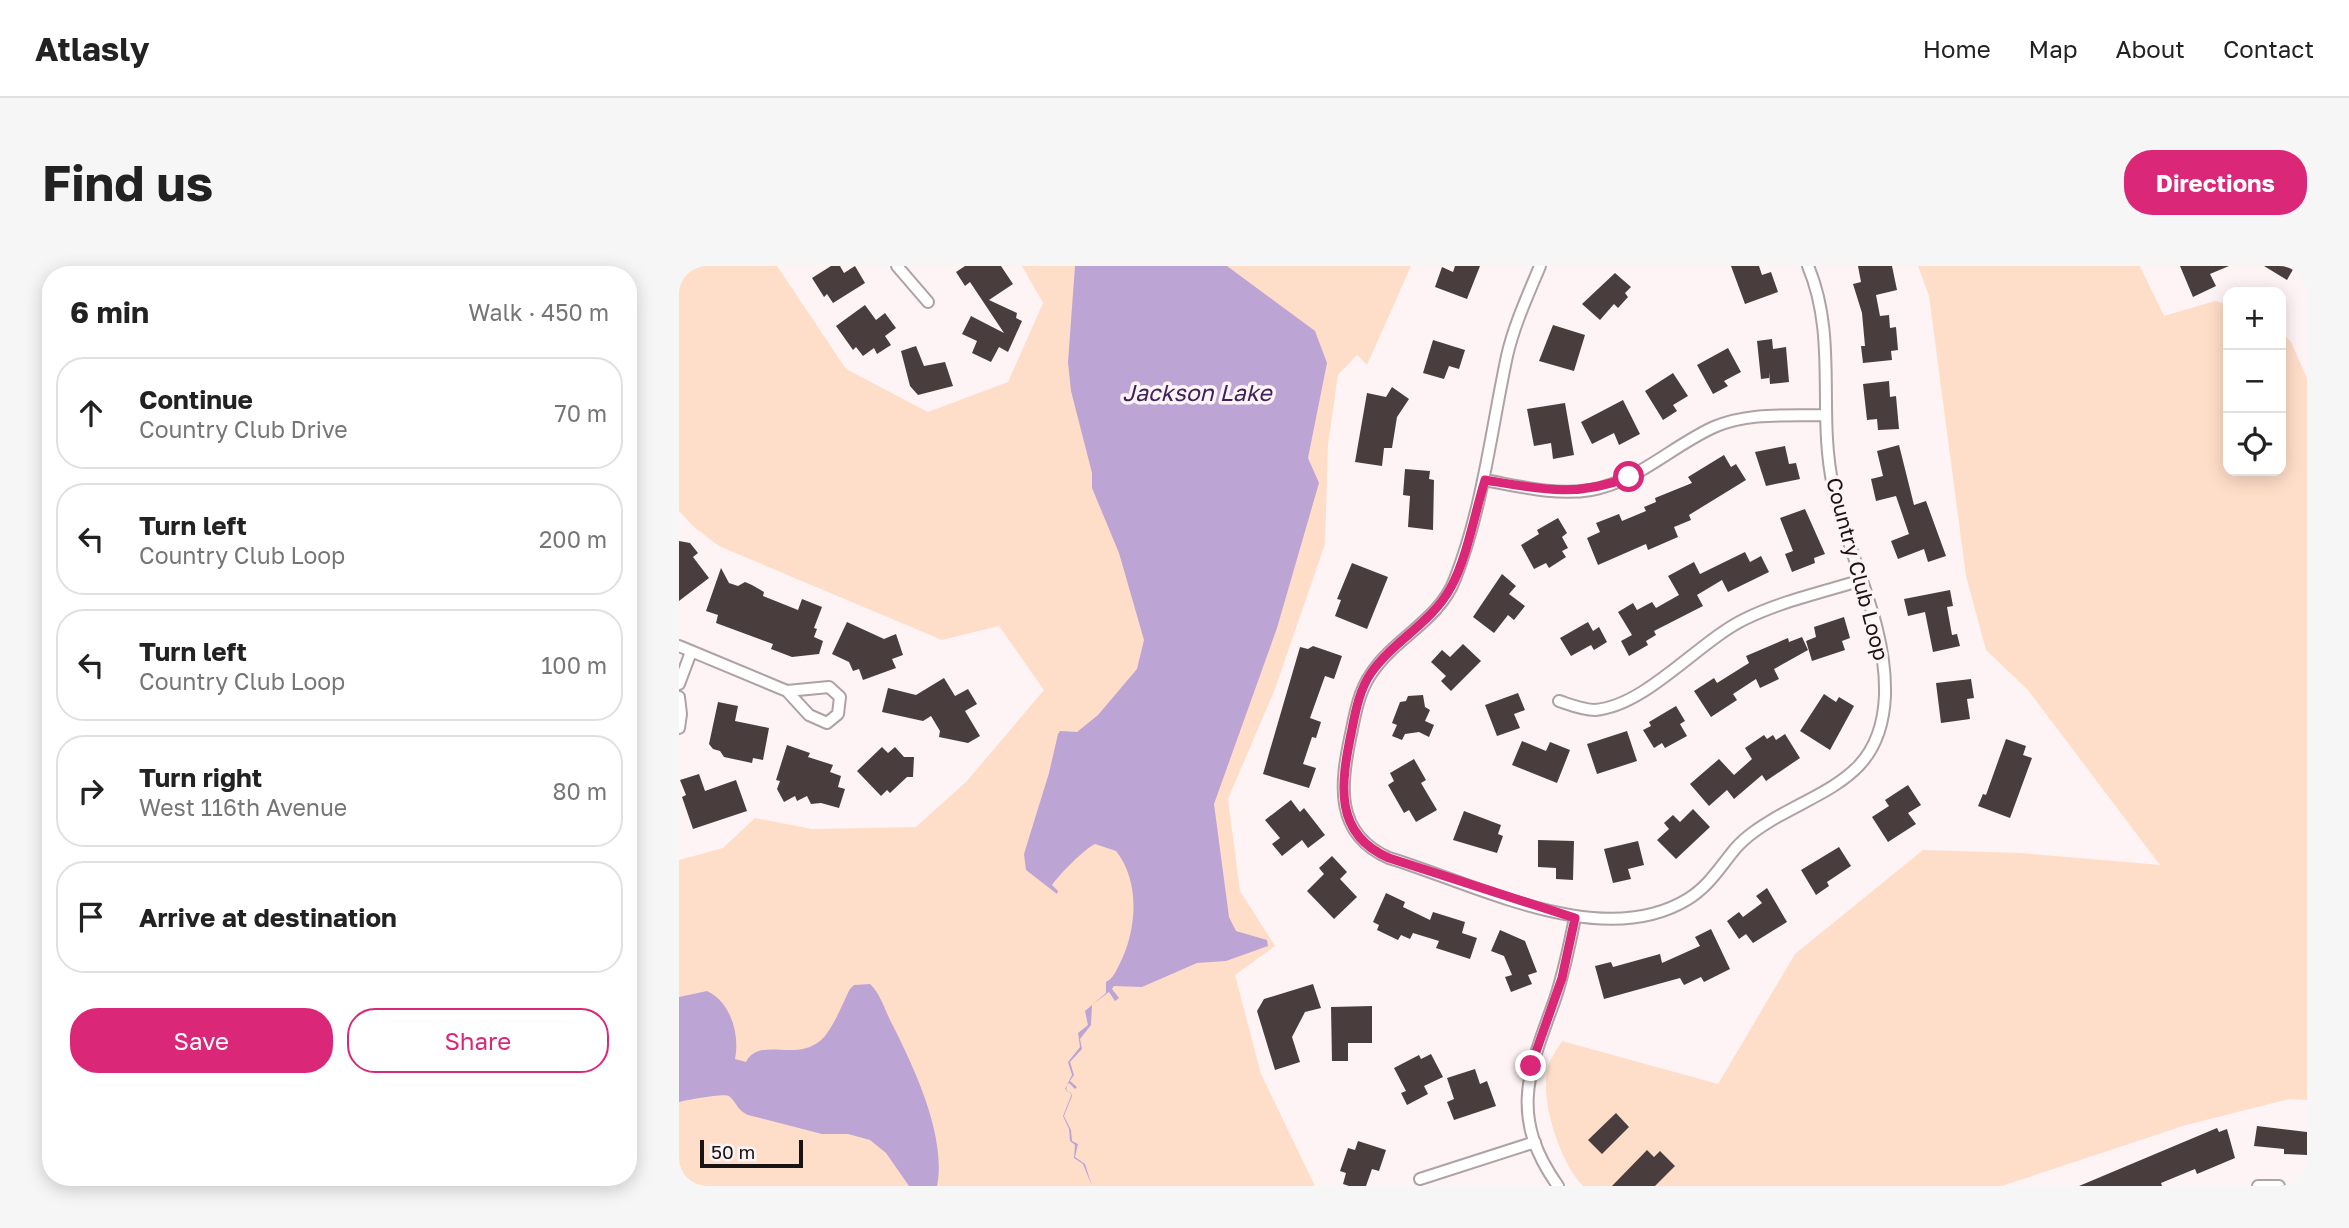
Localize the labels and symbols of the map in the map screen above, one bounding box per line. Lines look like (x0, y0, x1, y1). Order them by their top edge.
water label: Jackson Lake (1122, 378, 1273, 406)
route start (1613, 461, 1644, 492)
street label: Country Club Loop (1821, 474, 1895, 663)
route end (1515, 1050, 1546, 1081)
scale bar (700, 1137, 803, 1169)

